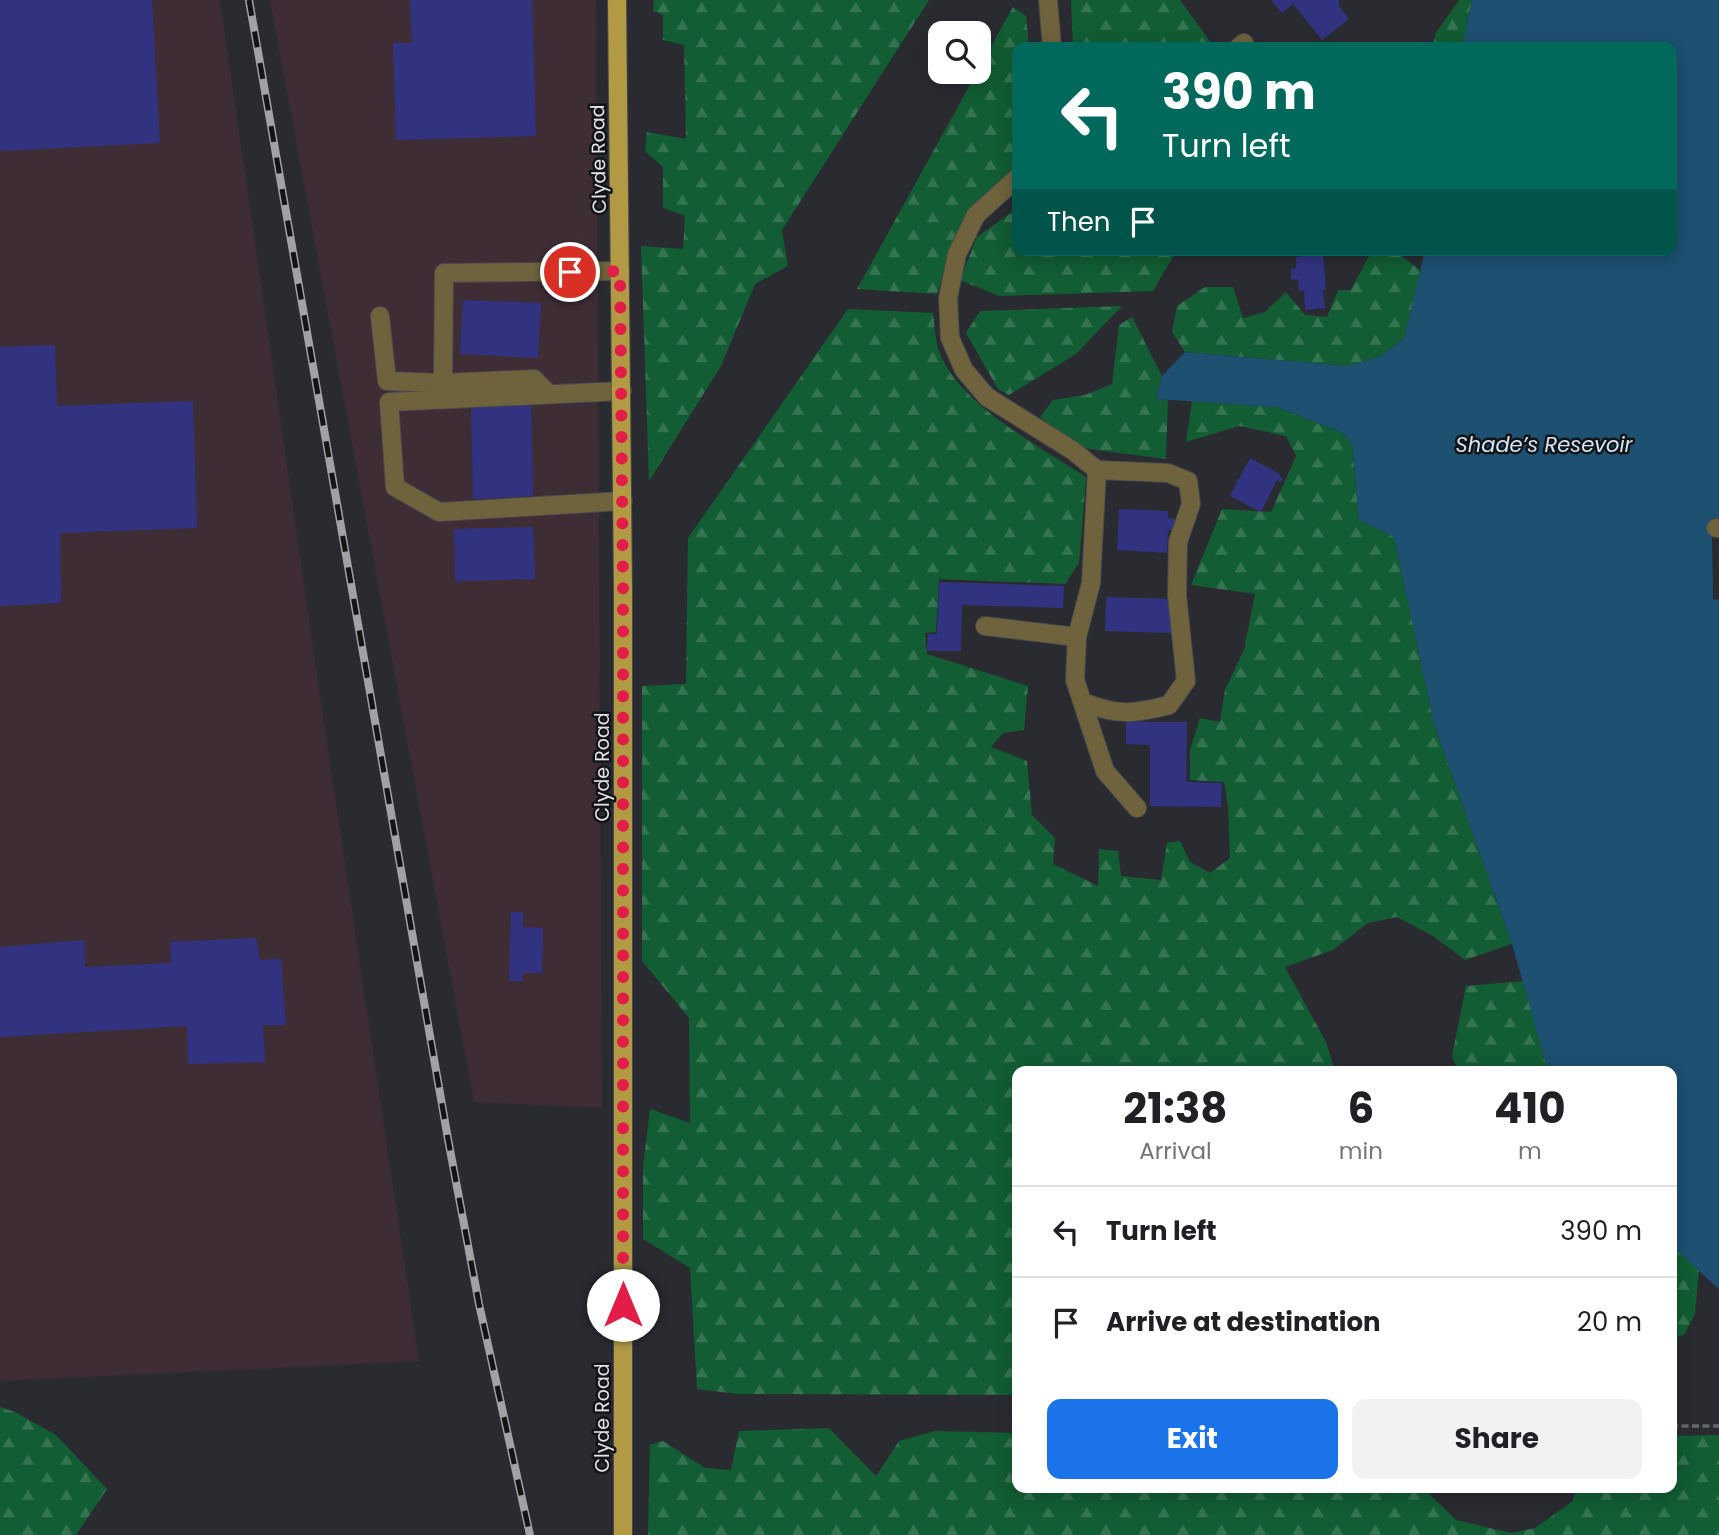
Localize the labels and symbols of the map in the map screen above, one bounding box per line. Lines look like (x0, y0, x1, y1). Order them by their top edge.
street label: Clyde Road (584, 104, 613, 214)
pin (540, 242, 600, 302)
water label: Shade’s Resevoir (1456, 430, 1634, 459)
street label: Clyde Road (589, 712, 616, 822)
position arrow (586, 1268, 660, 1342)
street label: Clyde Road (589, 1363, 616, 1473)

